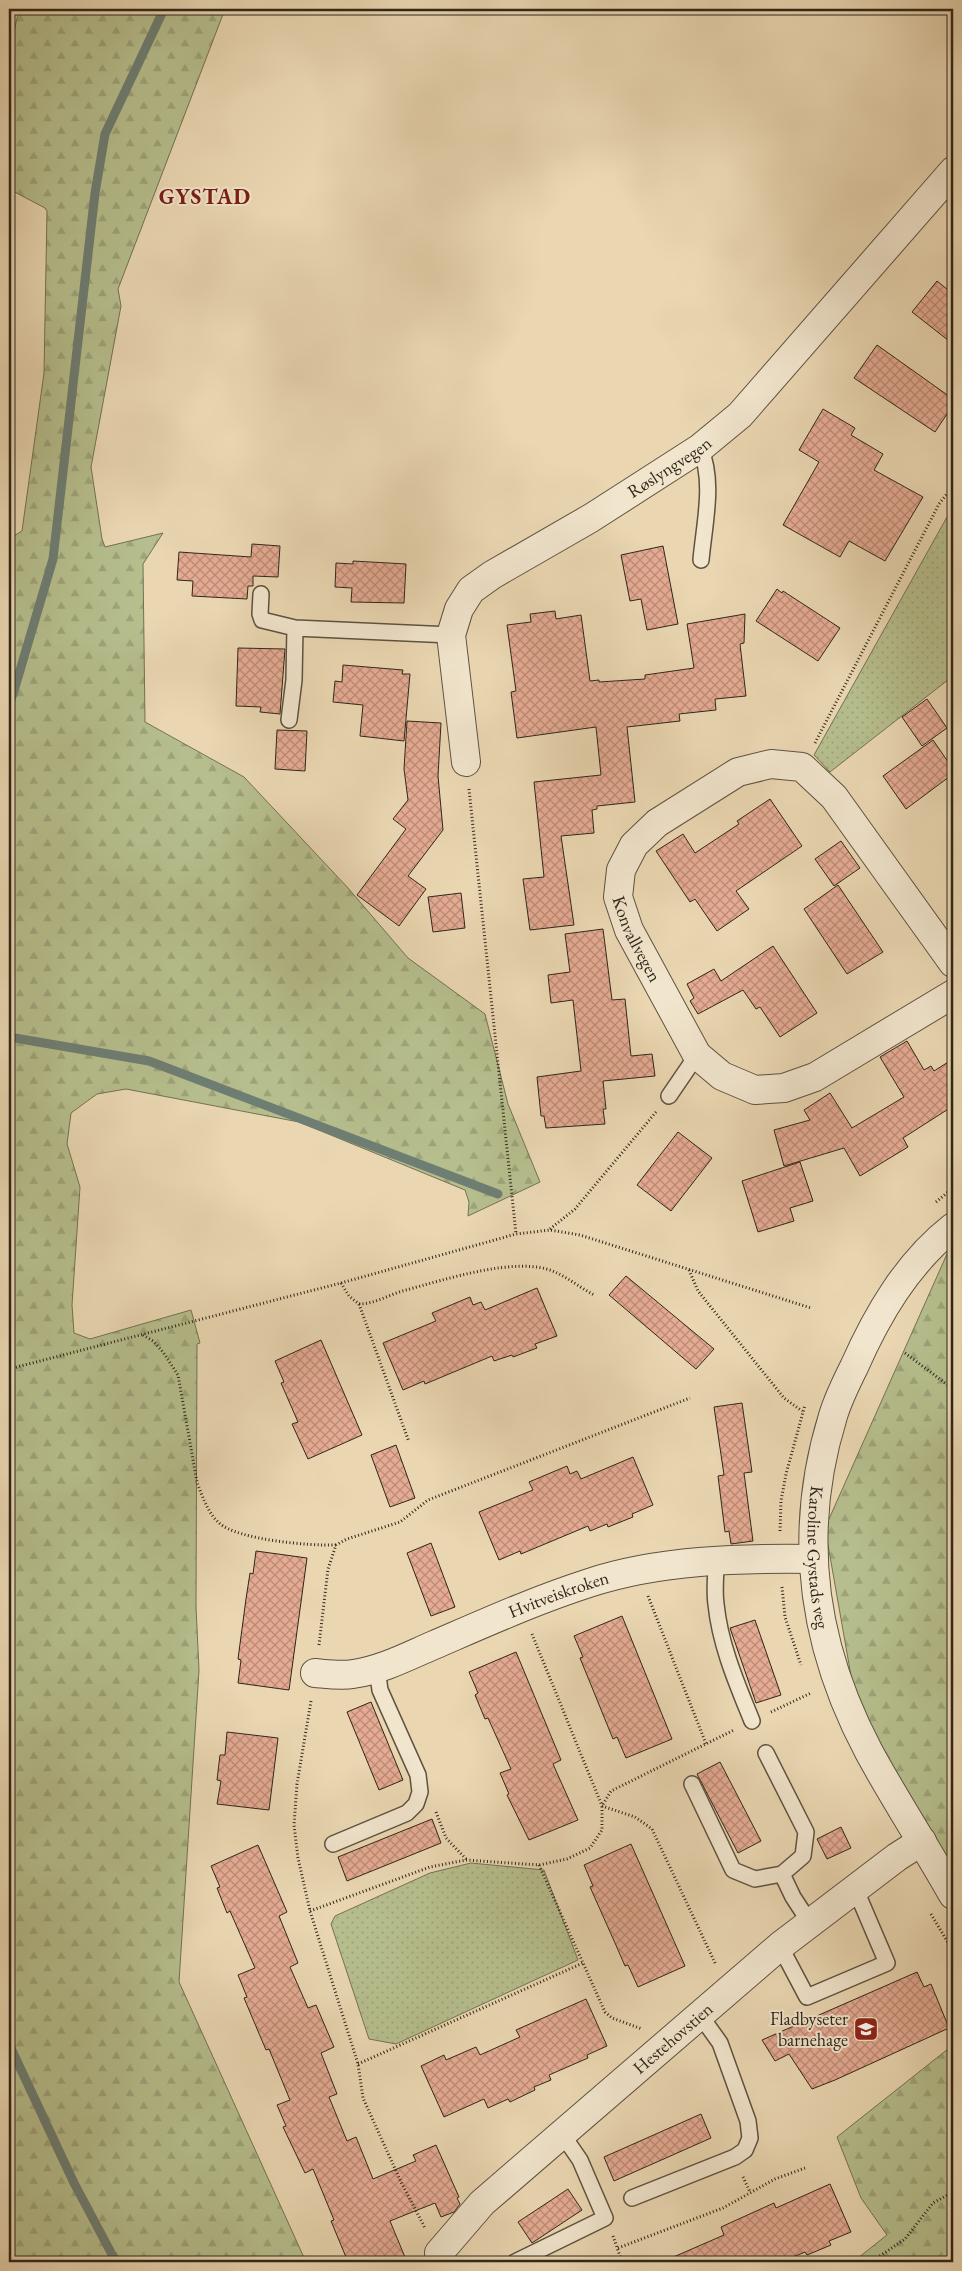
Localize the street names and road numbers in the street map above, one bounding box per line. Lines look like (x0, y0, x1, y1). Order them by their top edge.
street label: Røslyngvegen (623, 431, 716, 503)
street label: Konvallvegen (607, 893, 667, 986)
street label: Karoline Gystads veg (803, 1485, 835, 1631)
street label: Hvitveiskroken (505, 1565, 612, 1623)
street label: Hestehovstien (628, 1997, 718, 2079)

